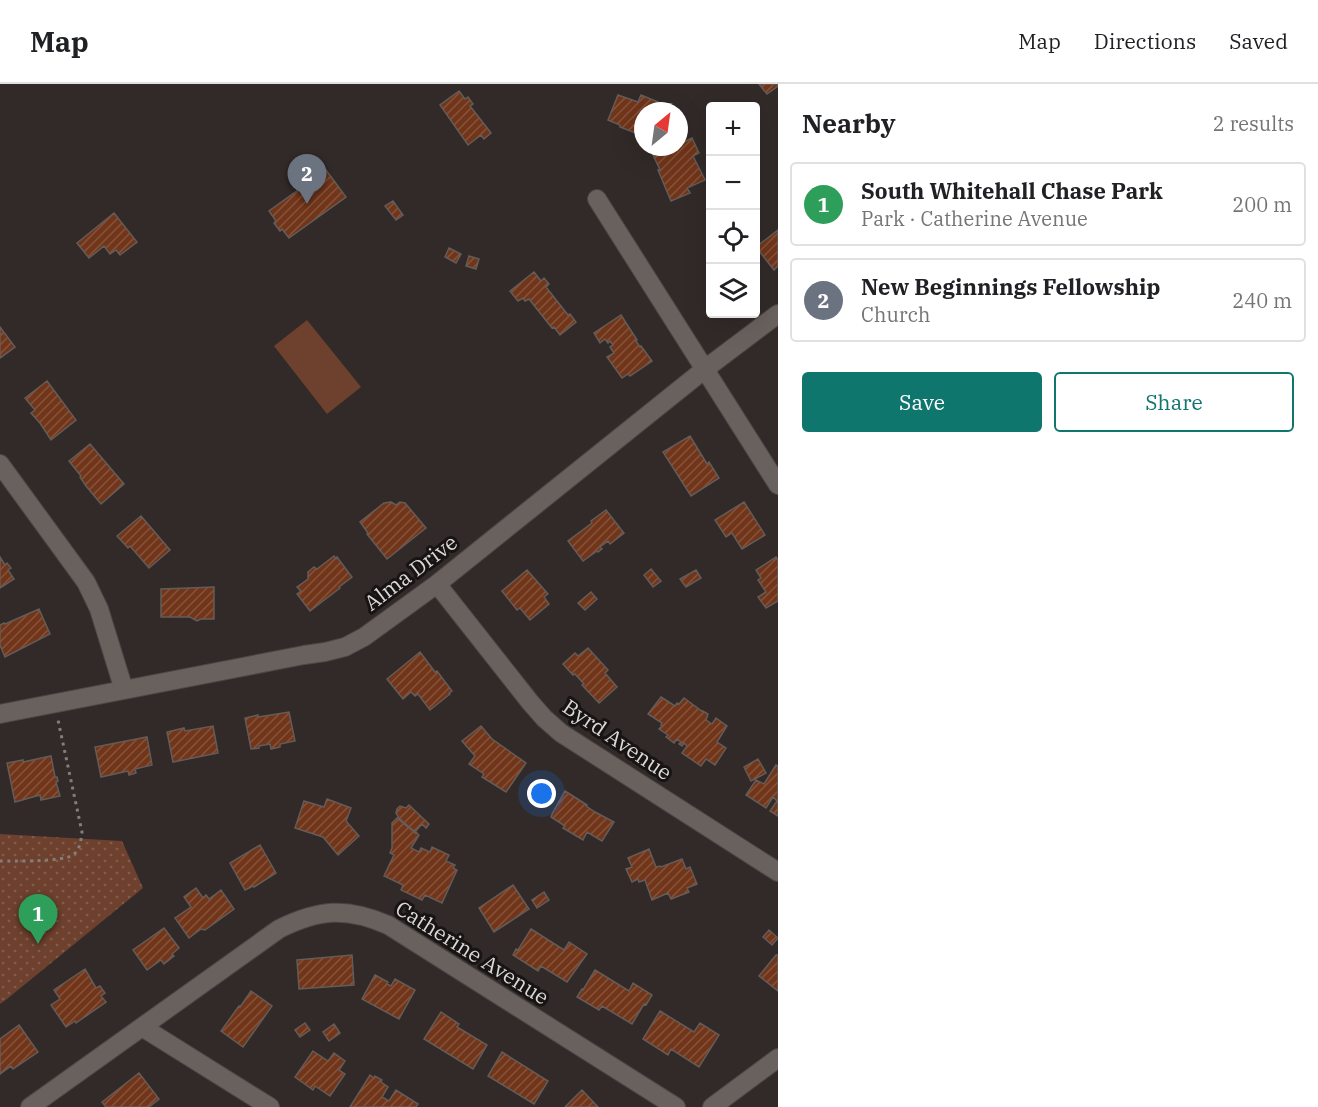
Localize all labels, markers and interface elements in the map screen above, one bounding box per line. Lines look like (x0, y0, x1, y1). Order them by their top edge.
text: Map (30, 23, 89, 60)
text: Map (1018, 27, 1061, 55)
text: Directions (1094, 27, 1196, 55)
text: Saved (1229, 27, 1288, 55)
north arrow (634, 102, 688, 156)
map controls (706, 102, 760, 318)
button: + (706, 102, 760, 156)
text: Nearby (802, 106, 896, 140)
text: 2 results (1213, 110, 1294, 137)
pin: 2 (288, 154, 326, 204)
button: − (706, 156, 760, 210)
text: South Whitehall Chase Park (861, 176, 1163, 205)
text: 1 (818, 191, 830, 218)
text: 200 m (1232, 191, 1292, 218)
text: Park · Catherine Avenue (861, 205, 1088, 232)
button: locate (706, 210, 760, 264)
button: layers (706, 264, 760, 318)
text: New Beginnings Fellowship (861, 272, 1160, 301)
text: 2 (818, 287, 830, 314)
text: 240 m (1232, 287, 1292, 314)
text: Church (861, 301, 931, 328)
button: Save (802, 372, 1042, 432)
button: Share (1054, 372, 1294, 432)
street label: Alma Drive (358, 528, 463, 616)
street label: Byrd Avenue (558, 692, 678, 786)
your location (527, 779, 556, 808)
pin: 1 (18, 894, 57, 944)
street label: Catherine Avenue (391, 894, 554, 1011)

